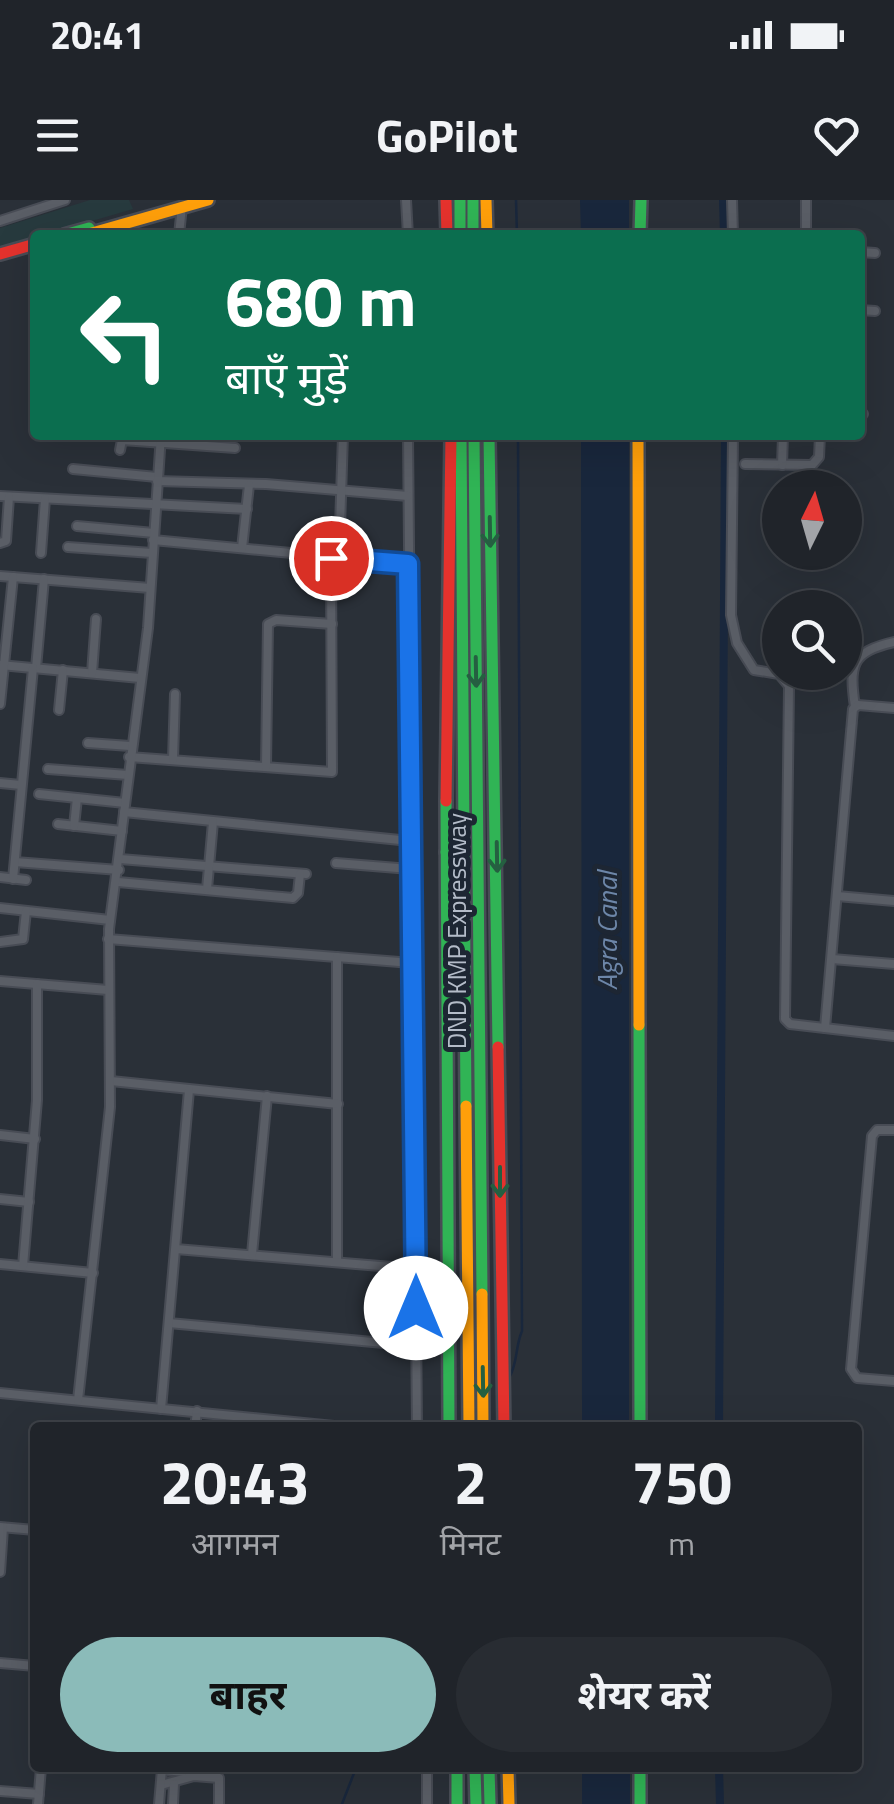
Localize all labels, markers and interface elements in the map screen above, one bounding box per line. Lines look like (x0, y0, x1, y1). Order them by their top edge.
text: 20:41 (50, 6, 145, 64)
text: GoPilot (376, 101, 518, 169)
icon: menu (30, 108, 85, 163)
icon: heart (809, 108, 864, 163)
text: 680 m (225, 247, 417, 353)
icon: left (60, 270, 190, 400)
text: बाएँ मुड़ें (225, 343, 348, 411)
north arrow (762, 470, 862, 570)
map controls (762, 470, 862, 690)
pin (289, 516, 374, 601)
one-way arrow (480, 516, 500, 548)
icon: arrive (304, 531, 359, 586)
button: search (762, 590, 862, 690)
one-way arrow (467, 656, 486, 688)
street label: DND KMP Expressway (438, 813, 476, 1049)
one-way arrow (488, 841, 507, 873)
water label: Agra Canal (585, 869, 628, 990)
one-way arrow (491, 1166, 510, 1198)
position arrow (364, 1256, 468, 1360)
one-way arrow (474, 1366, 492, 1398)
text: 20:43 (160, 1436, 310, 1527)
text: 2 (454, 1436, 487, 1527)
text: 750 (631, 1436, 732, 1527)
text: आगमन (191, 1519, 279, 1567)
text: मिनट (440, 1519, 501, 1567)
text: m (668, 1519, 695, 1567)
button: बाहर (60, 1637, 436, 1752)
button: शेयर करें (456, 1637, 832, 1752)

